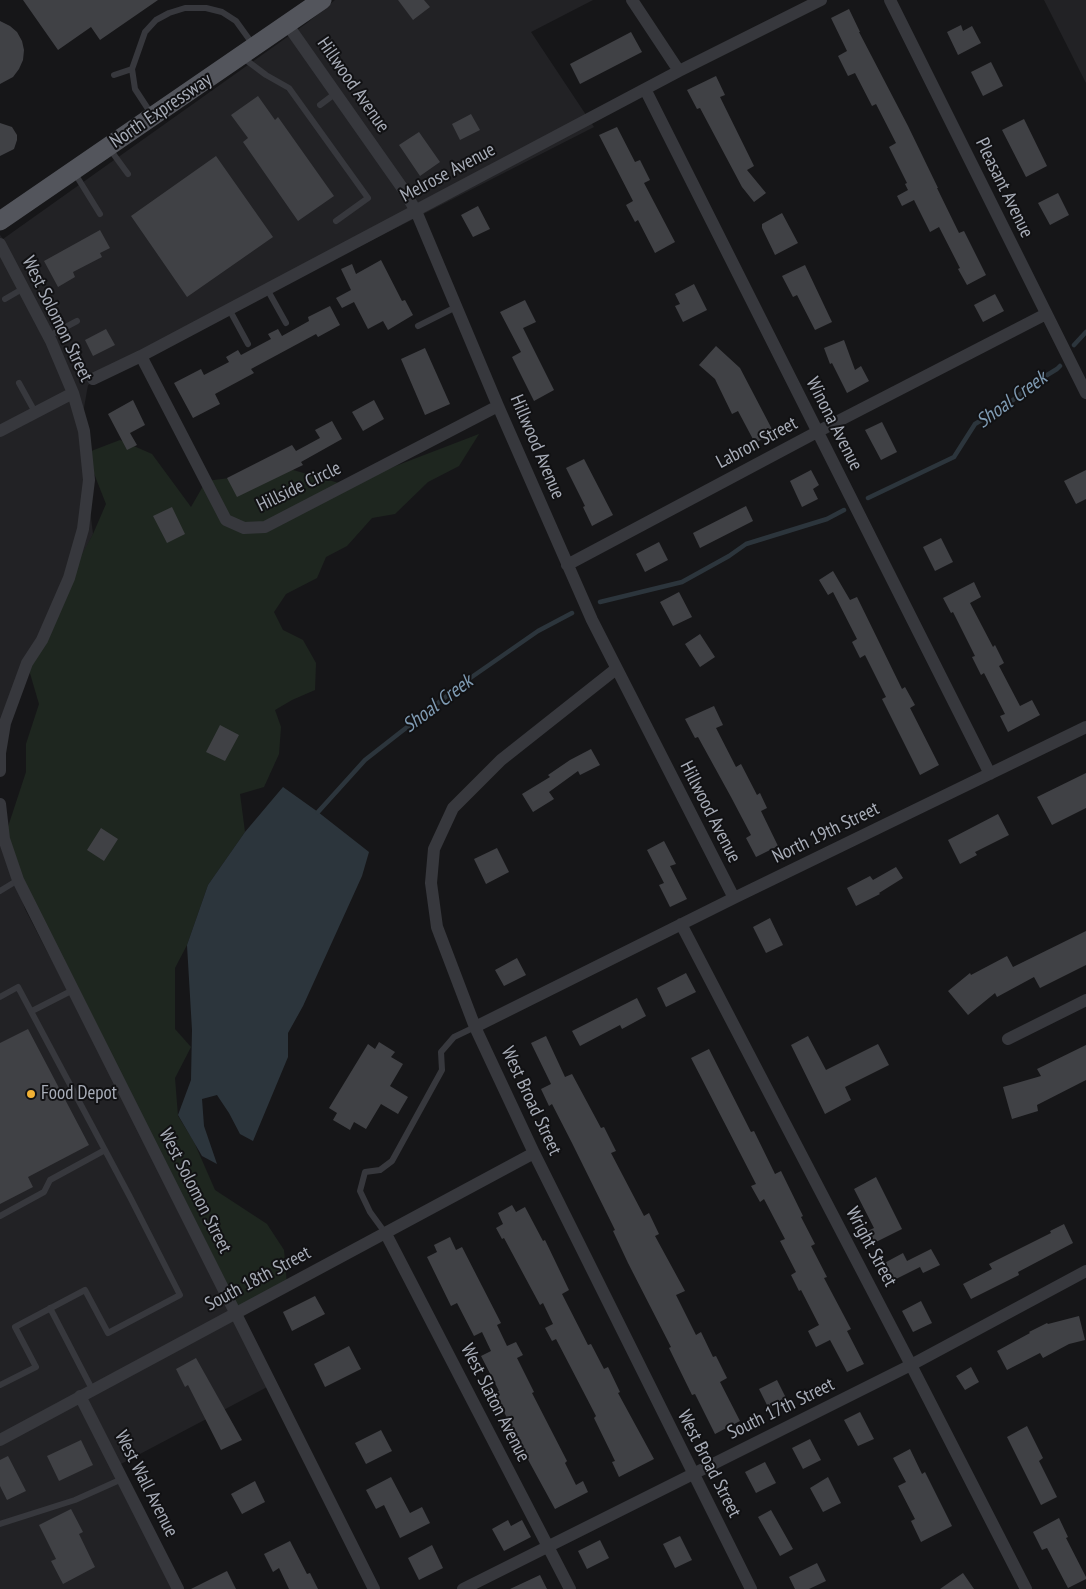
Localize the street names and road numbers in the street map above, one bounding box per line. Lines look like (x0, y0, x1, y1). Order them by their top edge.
street label: Hillwood Avenue (312, 33, 394, 137)
street label: North Expressway (106, 69, 216, 153)
street label: Pleasant Avenue (970, 134, 1038, 242)
street label: Melrose Avenue (397, 138, 499, 208)
street label: West Solomon Street (17, 252, 97, 386)
street label: Winona Avenue (801, 374, 867, 474)
street label: Hillwood Avenue (505, 391, 569, 503)
street label: Labron Street (713, 412, 801, 474)
street label: Hillside Circle (253, 457, 345, 517)
street label: Hillwood Avenue (675, 757, 745, 867)
street label: North 19th Street (769, 797, 883, 869)
street label: West Broad Street (496, 1043, 566, 1159)
street label: West Solomon Street (154, 1125, 236, 1257)
street label: Wright Street (841, 1203, 901, 1291)
street label: South 18th Street (201, 1242, 315, 1316)
street label: West Slaton Avenue (455, 1340, 535, 1466)
street label: South 17th Street (724, 1373, 838, 1445)
street label: West Broad Street (672, 1407, 746, 1521)
street label: West Wall Avenue (109, 1427, 183, 1541)

